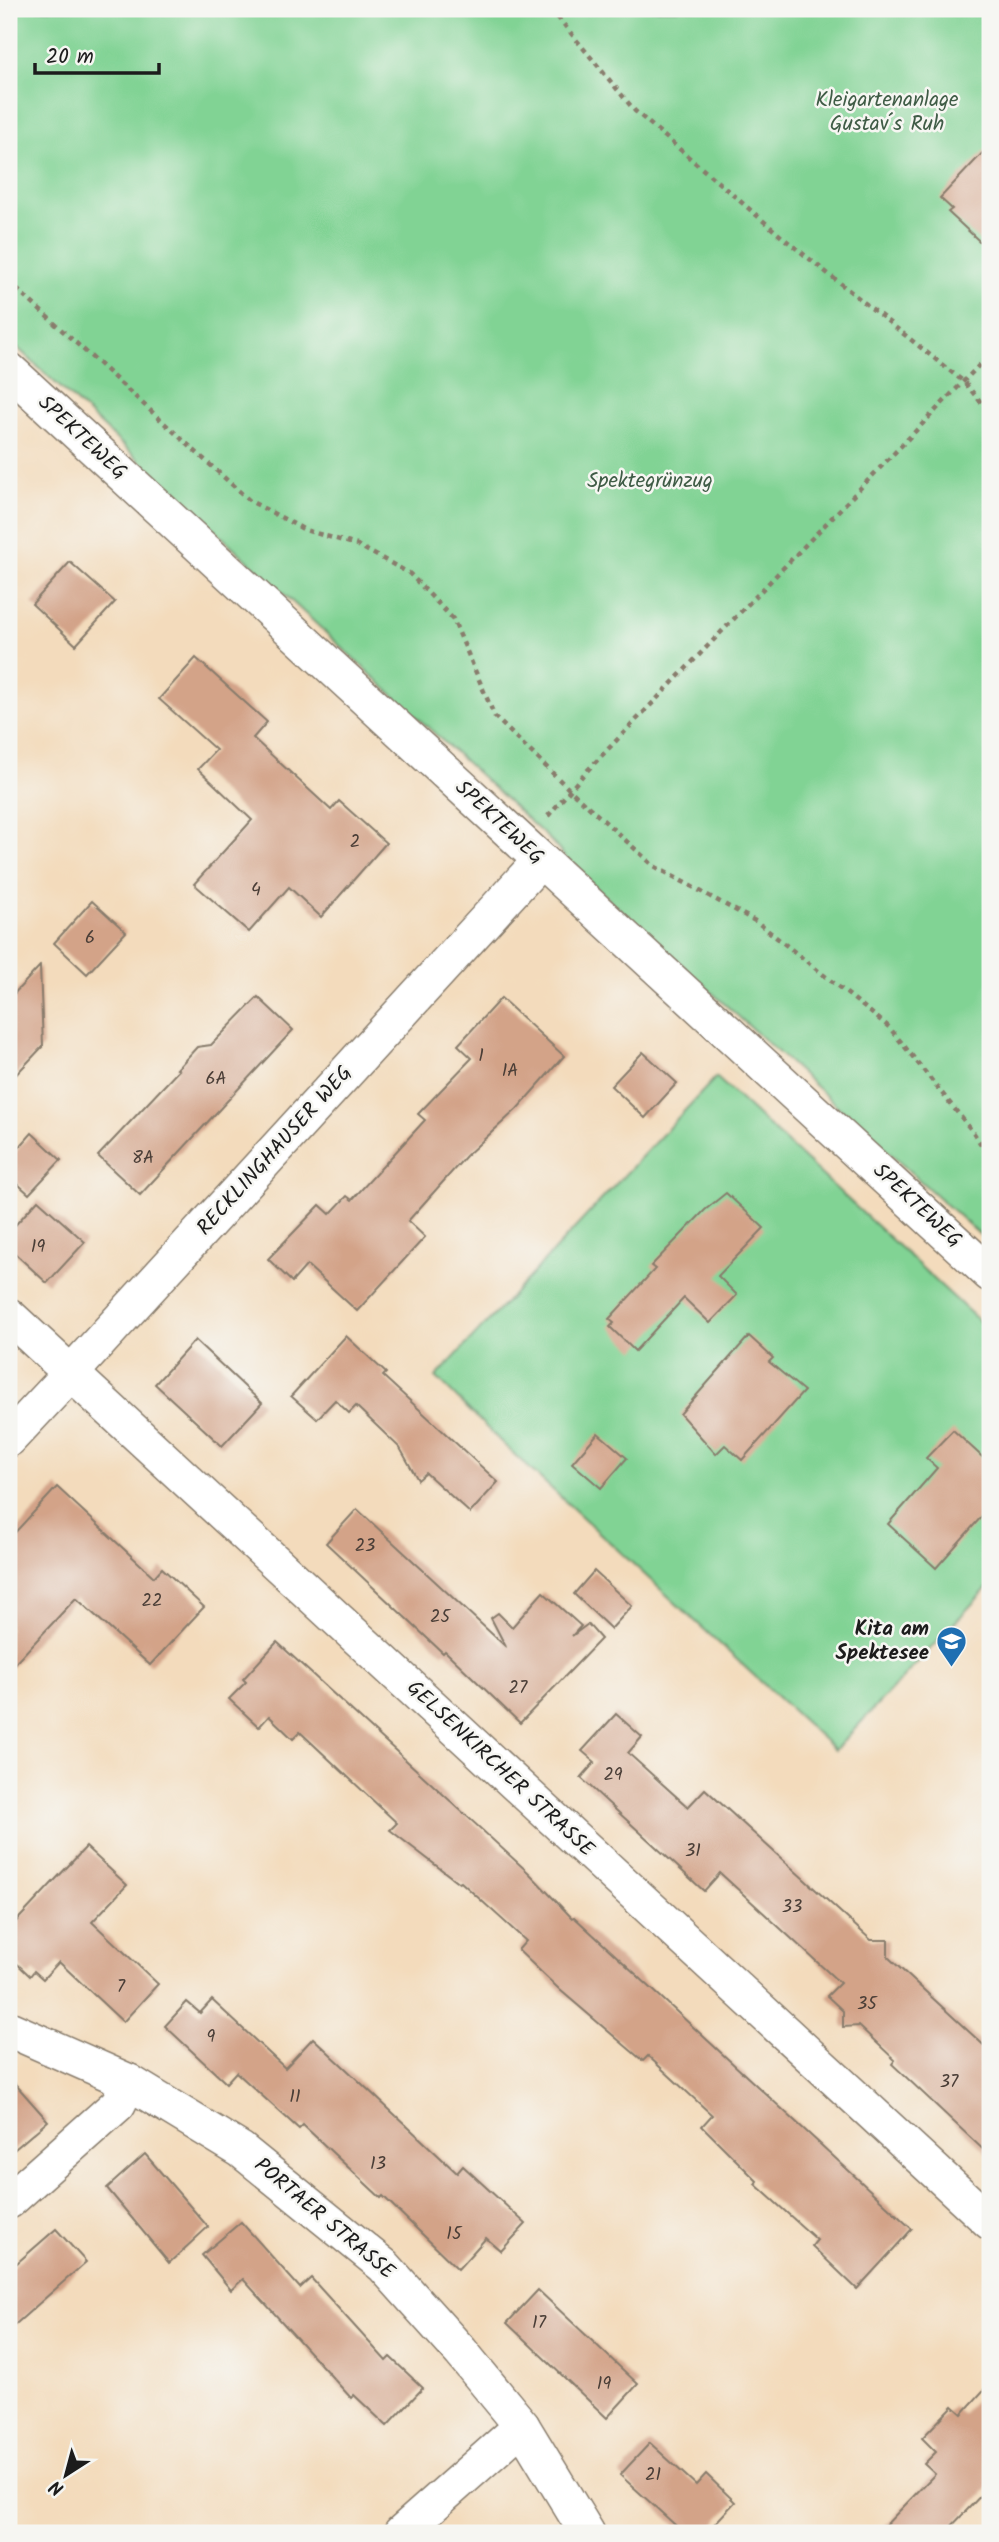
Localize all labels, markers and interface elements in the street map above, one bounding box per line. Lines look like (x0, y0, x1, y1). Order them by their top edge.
scale bar (35, 32, 159, 76)
text: 20 m (46, 41, 94, 74)
park label: Kleigartenanlage Gustav´s Ruh (815, 84, 959, 141)
street label: SPEKTEWEG (30, 388, 134, 488)
park label: Spektegrünzug (587, 465, 713, 498)
street label: SPEKTEWEG (447, 773, 551, 873)
house number: 2 (350, 828, 360, 857)
house number: 4 (251, 876, 261, 905)
house number: 6 (85, 924, 95, 953)
house number: 1 (478, 1042, 484, 1071)
house number: 1A (502, 1057, 518, 1086)
street label: RECKLINGHAUSER WEG (189, 1058, 361, 1244)
house number: 6A (206, 1065, 227, 1094)
house number: 8A (132, 1144, 154, 1173)
street label: SPEKTEWEG (865, 1156, 969, 1256)
house number: 19 (31, 1233, 45, 1262)
house number: 23 (355, 1532, 375, 1561)
house number: 22 (142, 1587, 162, 1616)
house number: 25 (430, 1603, 451, 1632)
place label: Kita am Spektesee (835, 1613, 929, 1670)
school or university icon: Kita am Spektesee (935, 1624, 969, 1668)
street label: GELSENKIRCHER STRASSE (398, 1673, 602, 1866)
house number: 27 (509, 1674, 528, 1703)
house number: 29 (603, 1761, 623, 1790)
house number: 31 (685, 1837, 701, 1866)
house number: 33 (782, 1893, 802, 1922)
house number: 7 (117, 1973, 126, 2002)
house number: 35 (857, 1990, 878, 2019)
house number: 9 (207, 2023, 216, 2052)
house number: 37 (940, 2068, 959, 2097)
house number: 11 (289, 2083, 301, 2112)
street label: PORTAER STRASSE (246, 2150, 402, 2289)
house number: 13 (370, 2150, 386, 2179)
house number: 15 (446, 2220, 463, 2249)
house number: 17 (532, 2309, 547, 2338)
house number: 19 (597, 2370, 611, 2399)
north arrow (32, 2440, 102, 2510)
house number: 21 (645, 2461, 661, 2490)
text: N (44, 2471, 71, 2503)

